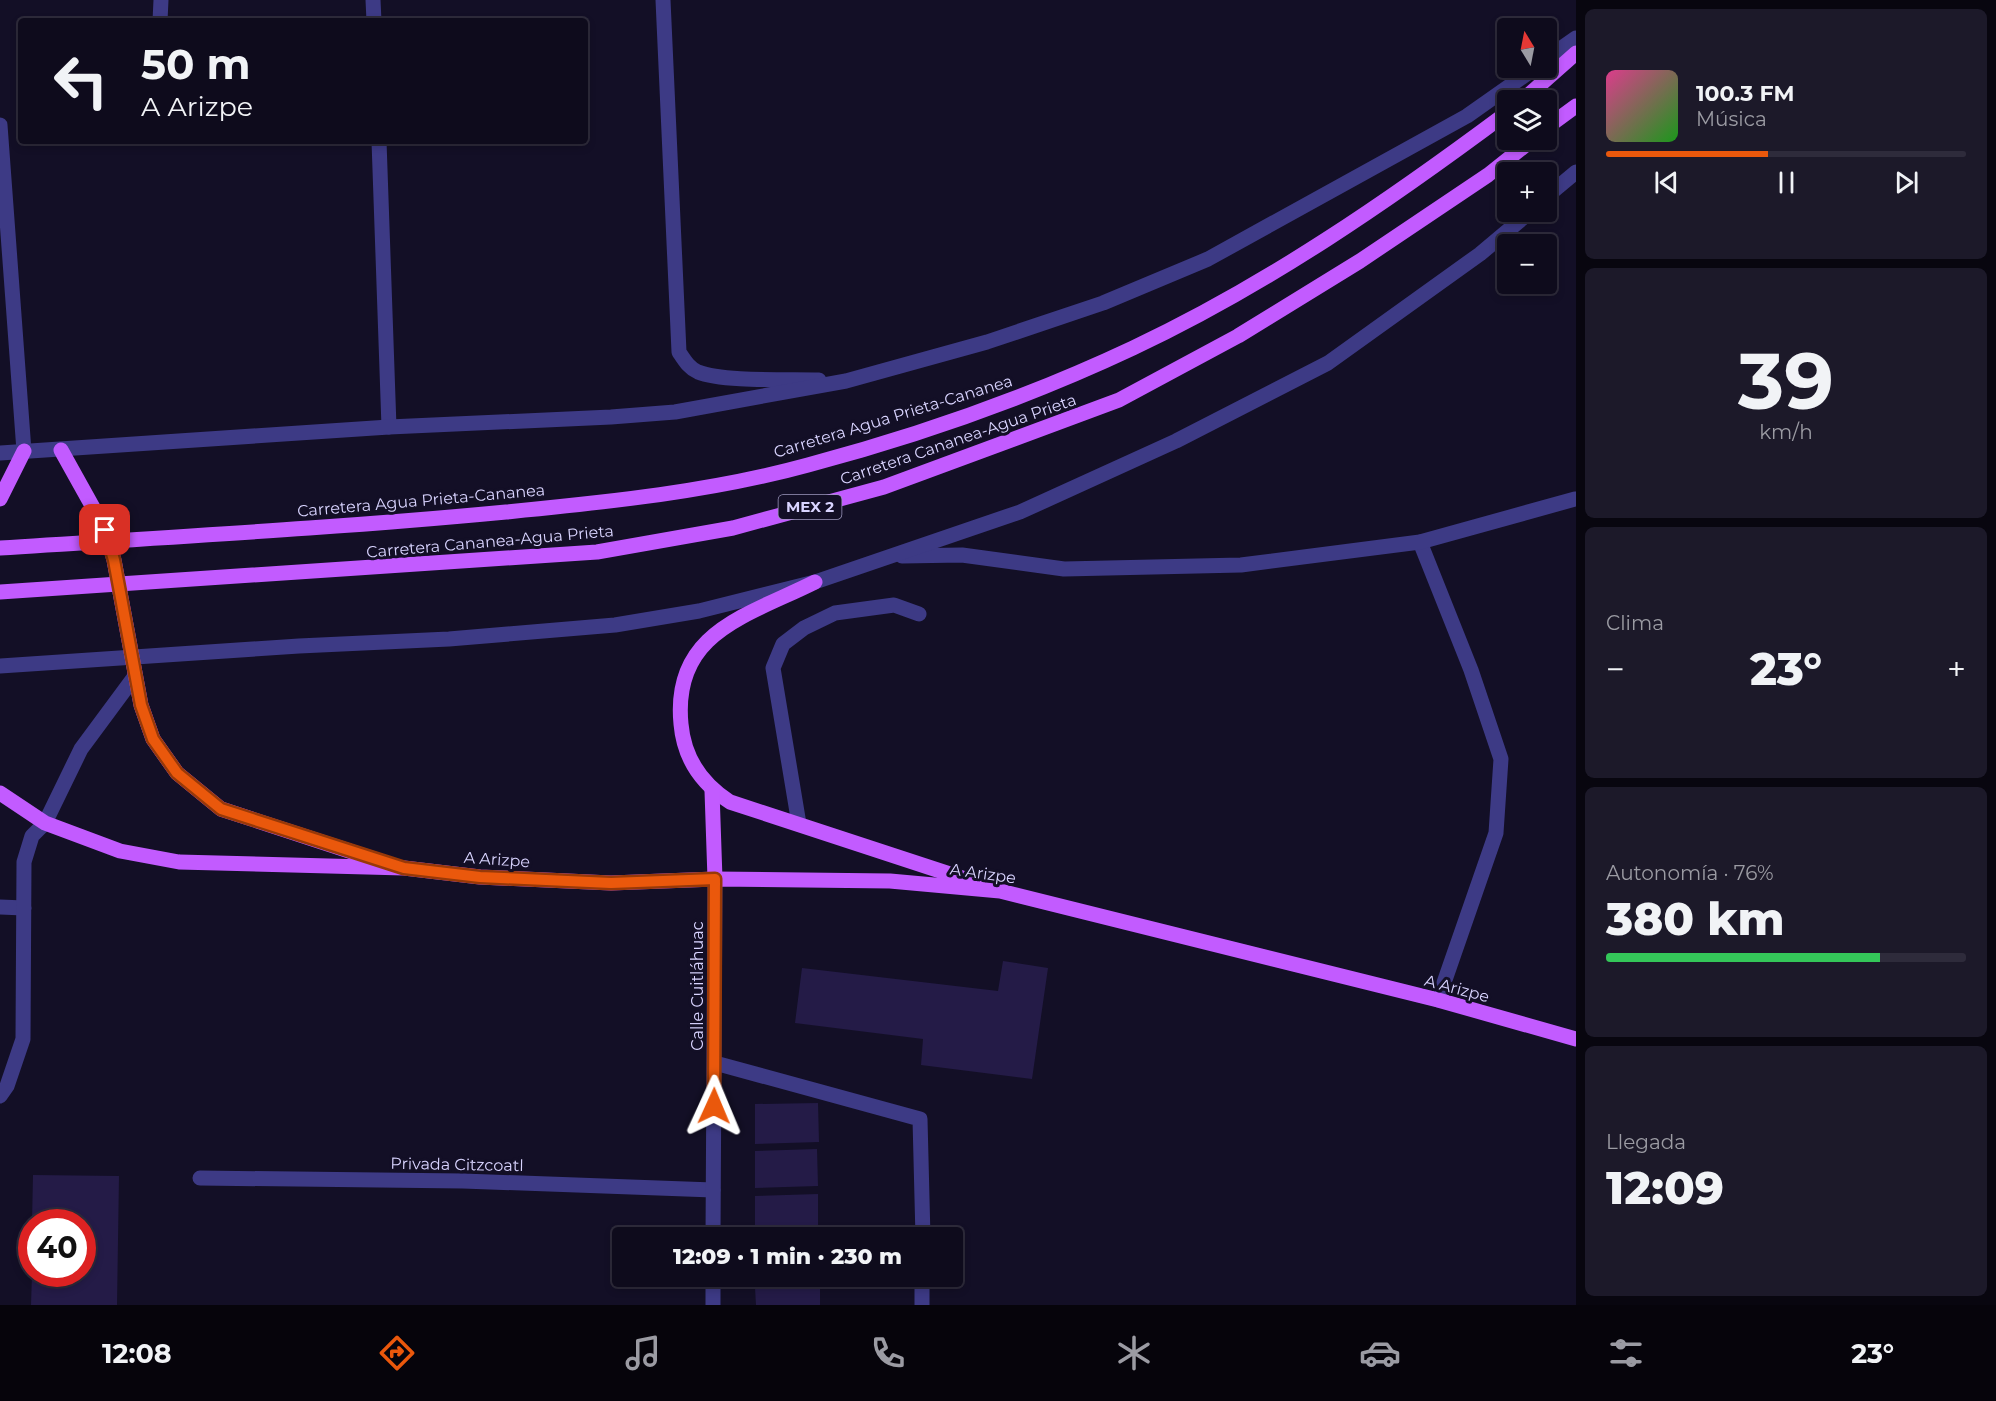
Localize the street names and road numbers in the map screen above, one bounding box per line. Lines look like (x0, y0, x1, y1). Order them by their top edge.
street label: Carretera Agua Prieta-Cananea (771, 371, 1015, 462)
street label: Carretera Cananea-Agua Prieta (838, 390, 1079, 489)
street label: Carretera Agua Prieta-Cananea (296, 480, 546, 521)
road number: MEX 2 (778, 495, 842, 519)
street label: Carretera Cananea-Agua Prieta (366, 521, 615, 562)
street label: A Arizpe (463, 848, 531, 871)
street label: A Arizpe (949, 859, 1017, 888)
street label: Calle Cuitláhuac (688, 921, 707, 1051)
street label: A Arizpe (1422, 971, 1491, 1006)
street label: Privada Citzcoatl (390, 1154, 524, 1175)

